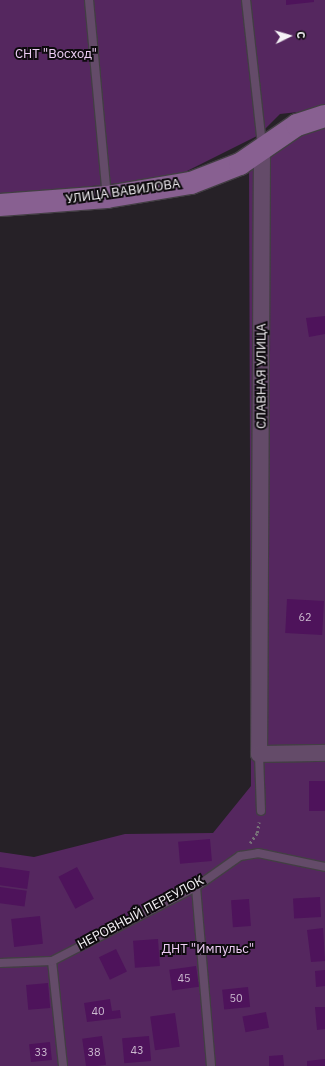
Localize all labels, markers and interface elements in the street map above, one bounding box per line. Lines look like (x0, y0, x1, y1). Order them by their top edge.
north arrow (269, 16, 309, 56)
text: С (294, 31, 308, 39)
park label: СНТ "Восход" (15, 46, 97, 62)
street label: УЛИЦА ВАВИЛОВА (65, 176, 181, 208)
street label: СЛАВНАЯ УЛИЦА (254, 323, 270, 429)
house number: 62 (298, 610, 312, 624)
street label: НЕРОВНЫЙ ПЕРЕУЛОК (75, 873, 207, 953)
park label: ДНТ "Импульс" (162, 941, 254, 957)
house number: 45 (177, 971, 191, 985)
house number: 50 (229, 991, 243, 1005)
house number: 40 (91, 1004, 105, 1018)
house number: 43 (130, 1043, 144, 1057)
house number: 33 (34, 1045, 48, 1059)
house number: 38 (87, 1045, 101, 1059)

